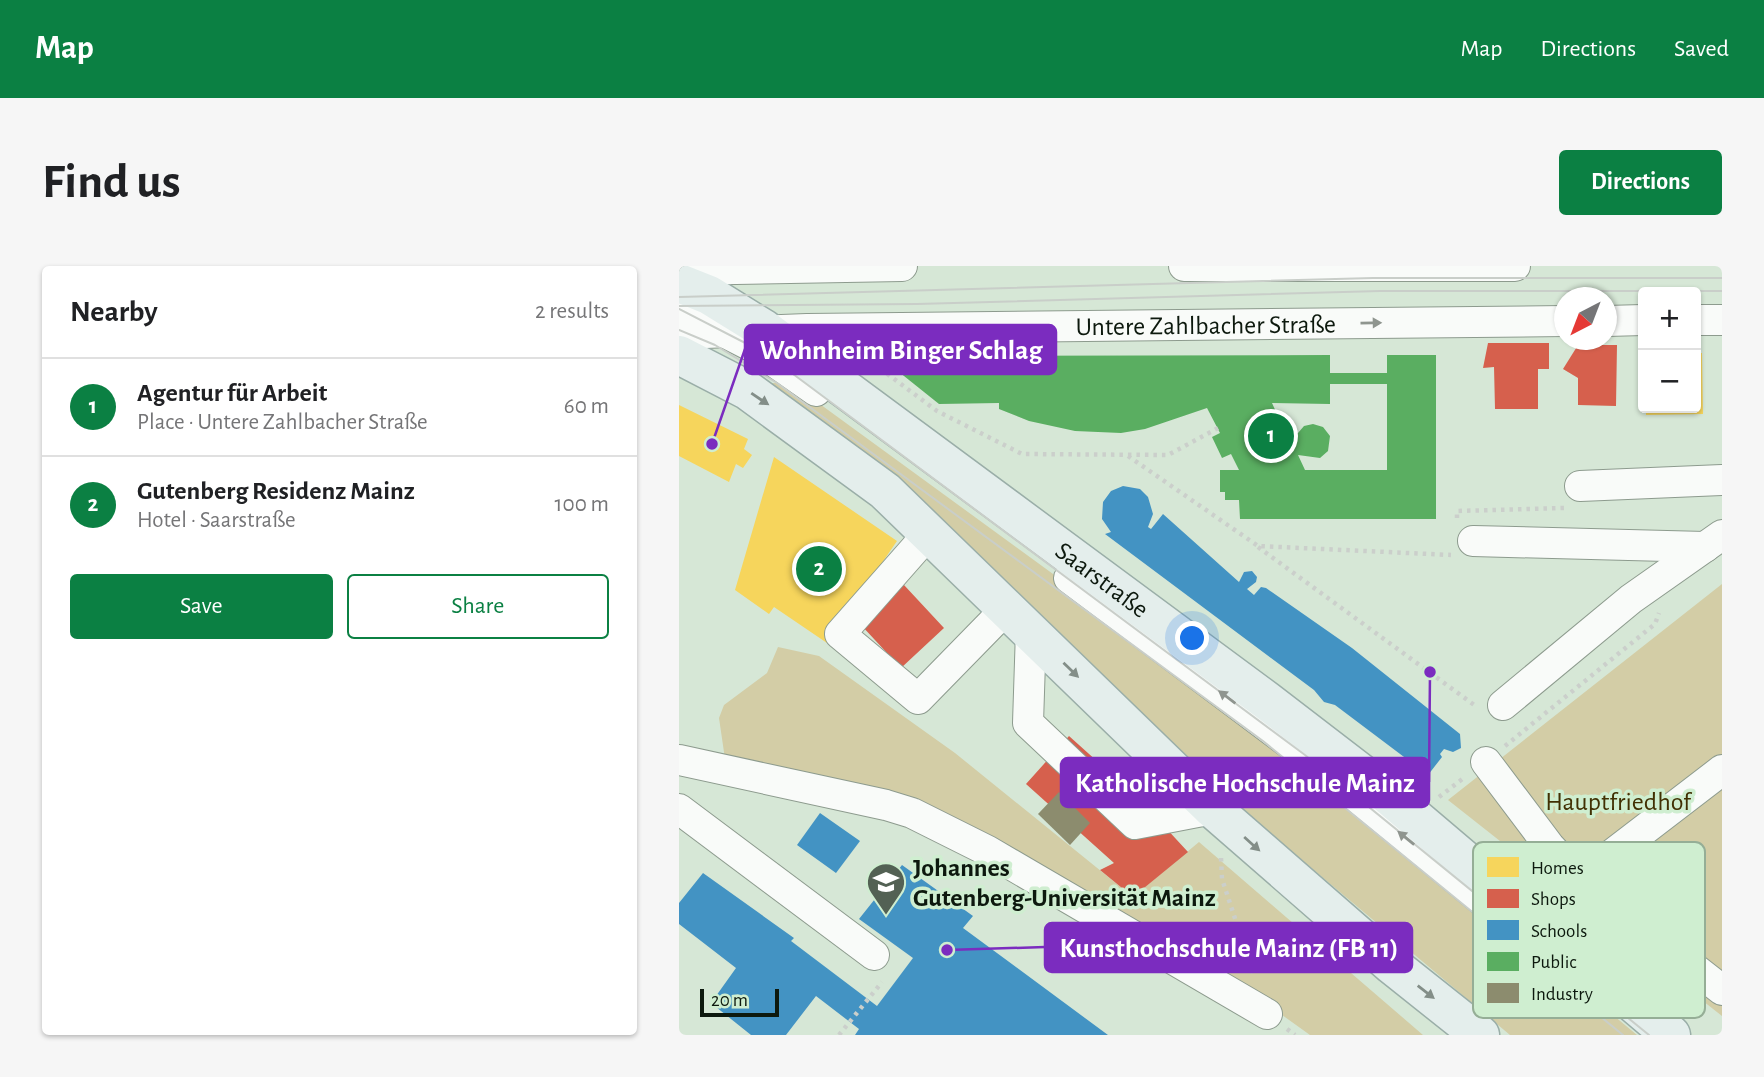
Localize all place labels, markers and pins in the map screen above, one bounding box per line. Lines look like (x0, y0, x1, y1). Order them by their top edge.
callout: Wohnheim Binger Schlag (745, 325, 1056, 374)
pin: 1 (1248, 410, 1294, 462)
pin: 2 (796, 543, 842, 595)
callout: Katholische Hochschule Mainz (1061, 758, 1429, 807)
place label: Johannes Gutenberg-Universität Mainz (913, 855, 1216, 911)
school or university icon: Johannes Gutenberg-Universität Mainz (865, 861, 907, 916)
callout: Kunsthochschule Mainz (FB 11) (1045, 923, 1412, 972)

